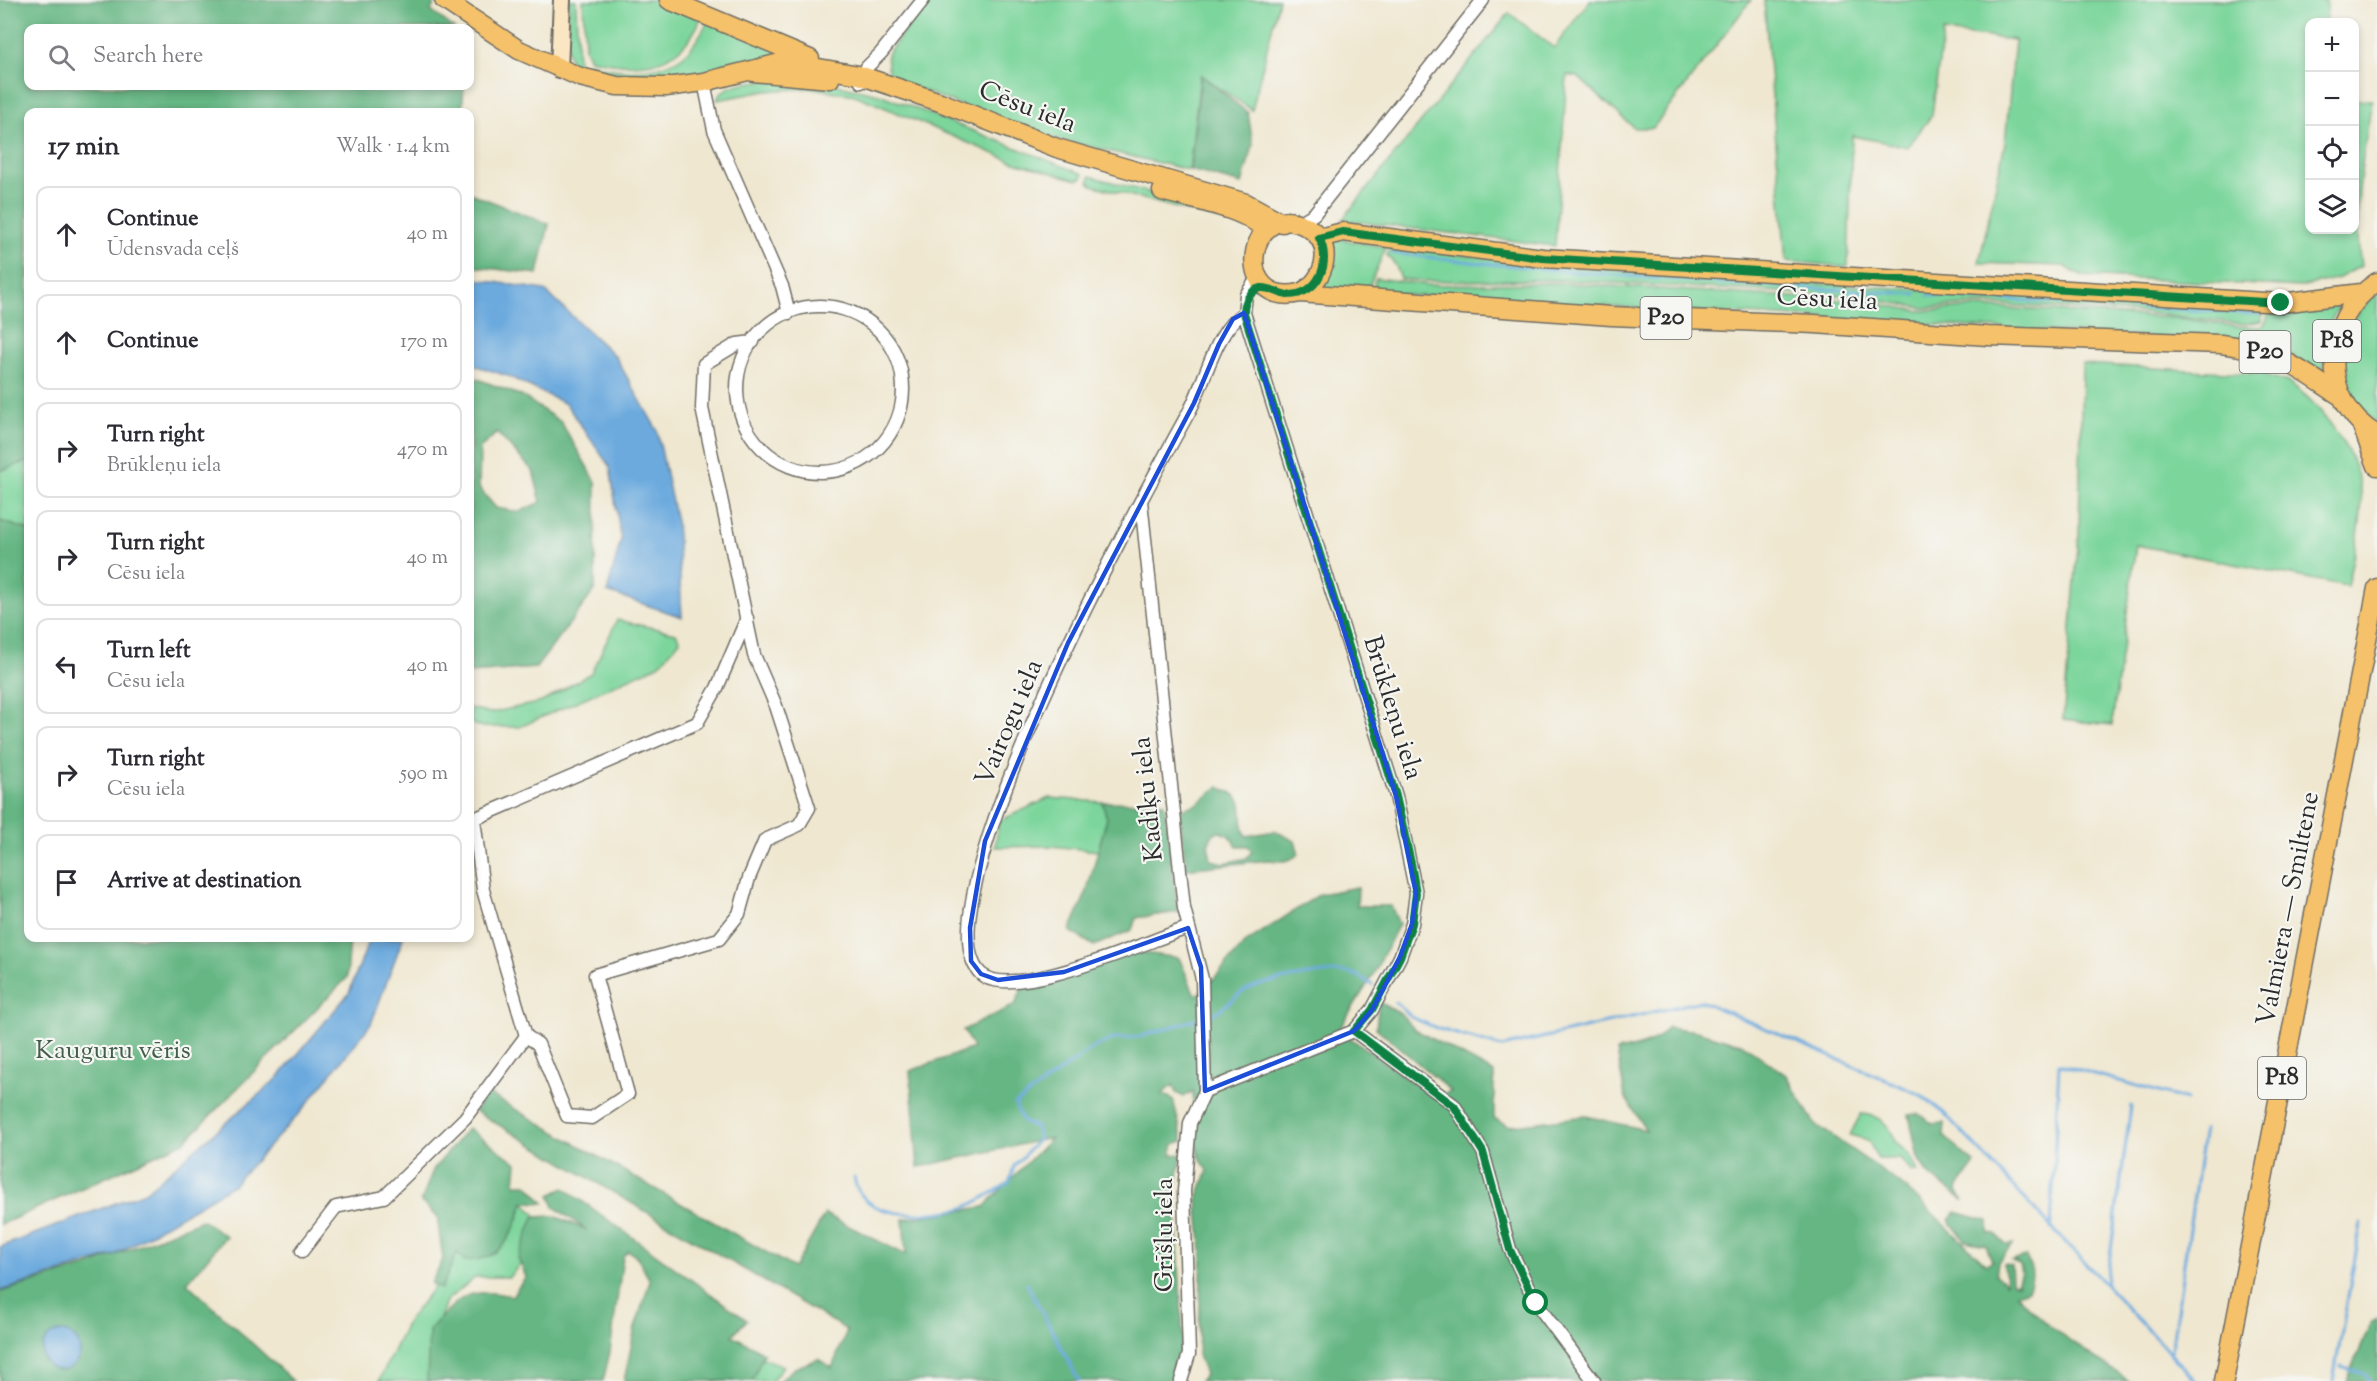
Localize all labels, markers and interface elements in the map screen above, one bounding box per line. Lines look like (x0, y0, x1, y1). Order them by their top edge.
map controls (2305, 18, 2359, 234)
button: + (2305, 18, 2359, 72)
search box (24, 24, 474, 90)
icon: search (45, 41, 78, 74)
text: Search here (93, 41, 203, 73)
button: − (2305, 72, 2359, 126)
street label: Cēsu iela (973, 73, 1081, 143)
button: locate (2305, 126, 2359, 180)
text: 17 min (48, 129, 120, 166)
text: Walk · 1.4 km (336, 133, 450, 162)
button: layers (2305, 180, 2359, 234)
text: Continue (107, 204, 198, 236)
icon: ahead (50, 218, 83, 251)
text: 40 m (407, 220, 448, 249)
text: Ūdensvada ceļš (107, 236, 239, 265)
street label: Cēsu iela (1775, 279, 1879, 321)
route end (2267, 289, 2293, 315)
road number: P20 (1640, 297, 1692, 339)
road number: P18 (2313, 320, 2361, 362)
icon: ahead (50, 326, 83, 359)
text: Continue (107, 326, 198, 358)
text: 170 m (400, 328, 448, 357)
road number: P20 (2240, 331, 2290, 373)
text: Turn right (107, 420, 204, 452)
icon: right (50, 434, 83, 467)
text: 470 m (397, 436, 448, 465)
text: Brūkleņu iela (107, 452, 221, 481)
text: Turn right (107, 528, 204, 560)
icon: right (50, 542, 83, 575)
text: 40 m (407, 544, 448, 573)
text: Cēsu iela (107, 560, 185, 589)
street label: Brūkleņu iela (1353, 632, 1431, 784)
text: Turn left (107, 636, 190, 668)
icon: left (50, 650, 83, 683)
text: 40 m (407, 652, 448, 681)
street label: Vairogu iela (967, 654, 1053, 792)
text: Cēsu iela (107, 668, 185, 697)
street label: Kadiķu iela (1124, 735, 1174, 863)
text: Turn right (107, 744, 204, 776)
icon: right (50, 758, 83, 791)
text: 590 m (400, 760, 448, 789)
text: Cēsu iela (107, 776, 185, 805)
street label: Valmiera — Smiltene (2248, 789, 2330, 1029)
icon: arrive (50, 866, 83, 899)
text: Arrive at destination (107, 866, 302, 898)
park label: Kauguru vēris (35, 1033, 191, 1070)
road number: P18 (2258, 1057, 2306, 1099)
street label: Grīšļu iela (1147, 1178, 1184, 1292)
route start (1522, 1289, 1548, 1315)

